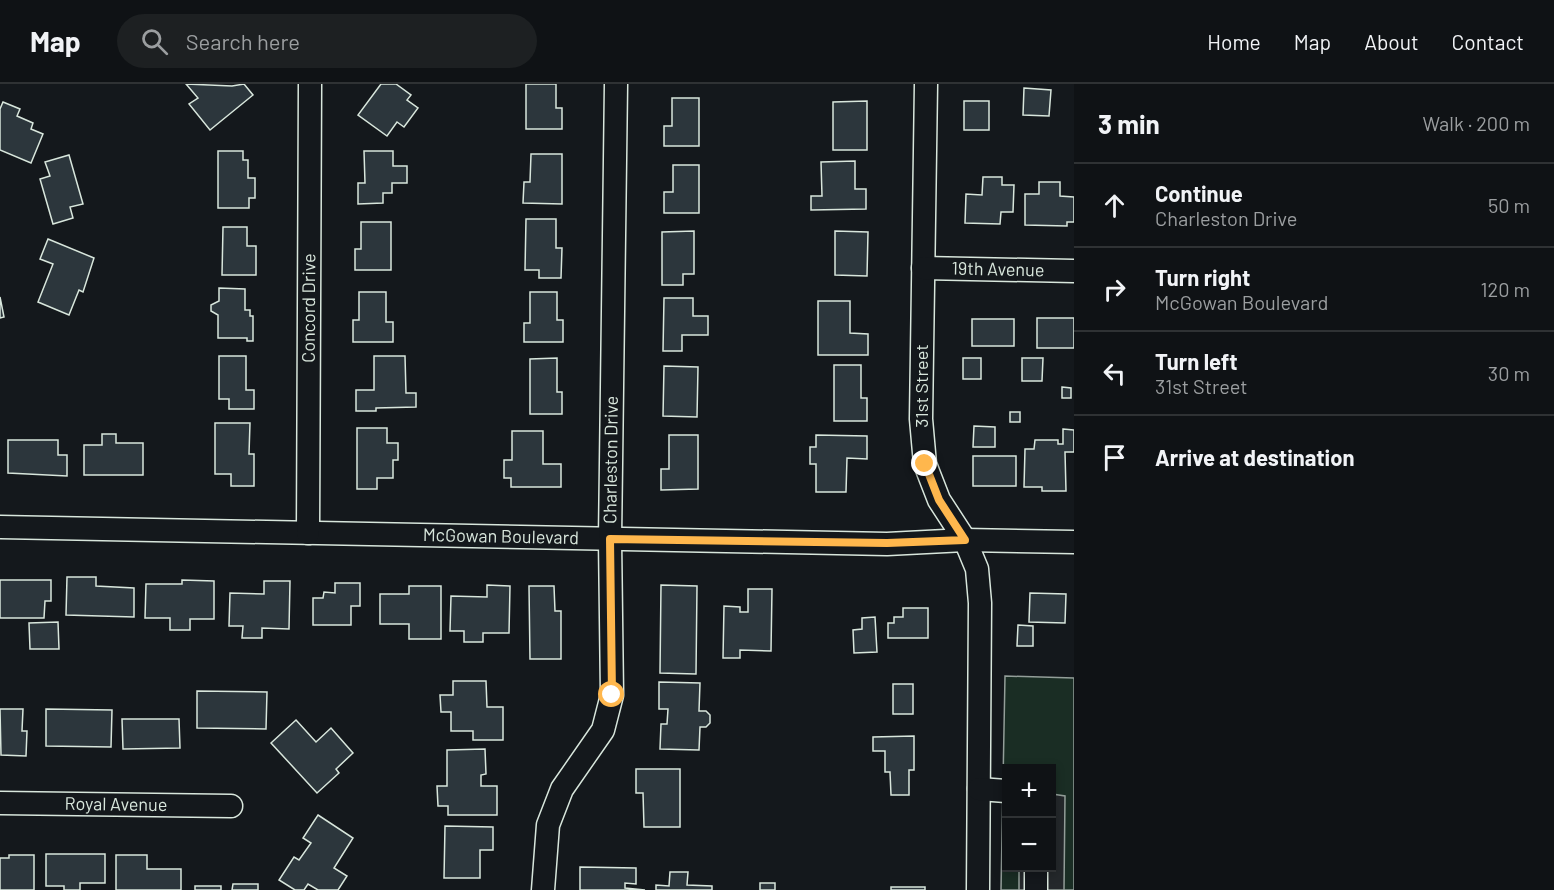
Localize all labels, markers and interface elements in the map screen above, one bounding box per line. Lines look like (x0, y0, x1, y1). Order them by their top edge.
search box (117, 14, 537, 68)
text: Map (30, 24, 81, 58)
icon: search (138, 25, 171, 58)
text: Search here (186, 28, 300, 54)
text: Home (1207, 29, 1261, 54)
text: Map (1294, 29, 1331, 54)
text: About (1364, 29, 1419, 54)
text: Contact (1452, 29, 1524, 54)
text: 3 min (1098, 108, 1160, 139)
text: Walk · 200 m (1422, 111, 1530, 135)
text: Continue (1155, 180, 1243, 206)
icon: ahead (1098, 189, 1131, 222)
text: 50 m (1488, 193, 1530, 217)
text: Charleston Drive (1155, 206, 1297, 230)
street label: Concord Drive (297, 253, 319, 363)
street label: 19th Avenue (951, 257, 1045, 280)
text: Turn right (1155, 264, 1250, 290)
icon: right (1098, 273, 1131, 306)
text: 120 m (1480, 277, 1530, 301)
text: McGowan Boulevard (1155, 290, 1328, 314)
street label: 31st Street (910, 344, 932, 428)
text: Turn left (1155, 348, 1238, 374)
icon: left (1098, 357, 1131, 390)
text: 30 m (1488, 361, 1530, 385)
text: 31st Street (1155, 374, 1248, 398)
street label: Charleston Drive (598, 396, 622, 524)
icon: arrive (1098, 441, 1131, 474)
text: Arrive at destination (1155, 444, 1354, 470)
route end (911, 450, 937, 476)
street label: McGowan Boulevard (423, 523, 579, 548)
route start (598, 681, 624, 707)
map controls (1002, 764, 1056, 872)
button: + (1002, 764, 1056, 818)
street label: Royal Avenue (64, 792, 168, 815)
button: − (1002, 818, 1056, 872)

